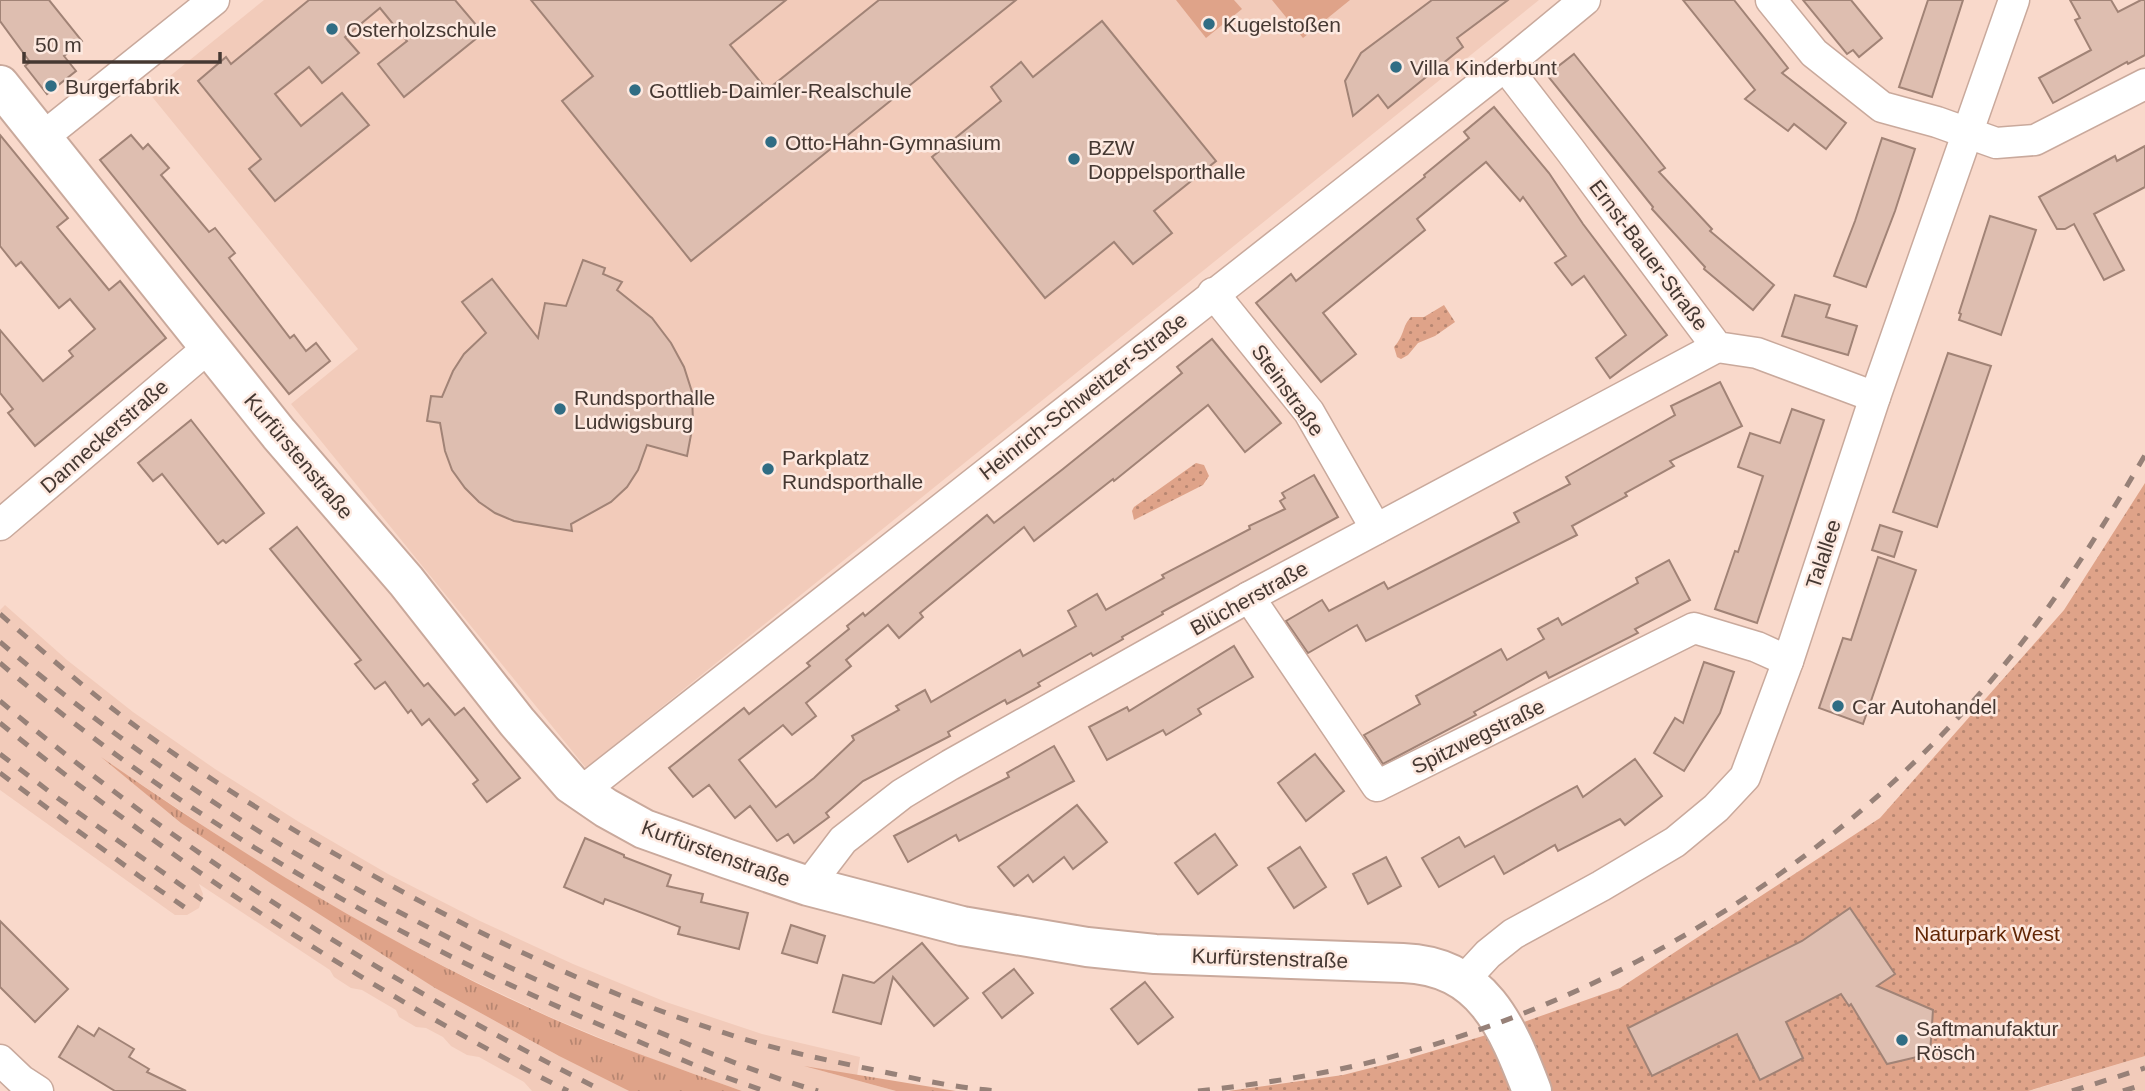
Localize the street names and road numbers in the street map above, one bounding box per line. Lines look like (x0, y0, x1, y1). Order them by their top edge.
street label: Ernst-Bauer-Straße (1585, 175, 1713, 335)
street label: Heinrich-Schweitzer-Straße (975, 308, 1191, 484)
street label: Steinstraße (1247, 340, 1329, 440)
street label: Danneckerstraße (36, 374, 172, 498)
street label: Kurfürstenstraße (240, 389, 358, 523)
street label: Talallee (1801, 517, 1845, 591)
street label: Blücherstraße (1186, 556, 1312, 640)
street label: Spitzwegstraße (1408, 694, 1548, 778)
street label: Kurfürstenstraße (639, 815, 793, 891)
street label: Kurfürstenstraße (1191, 944, 1349, 972)

